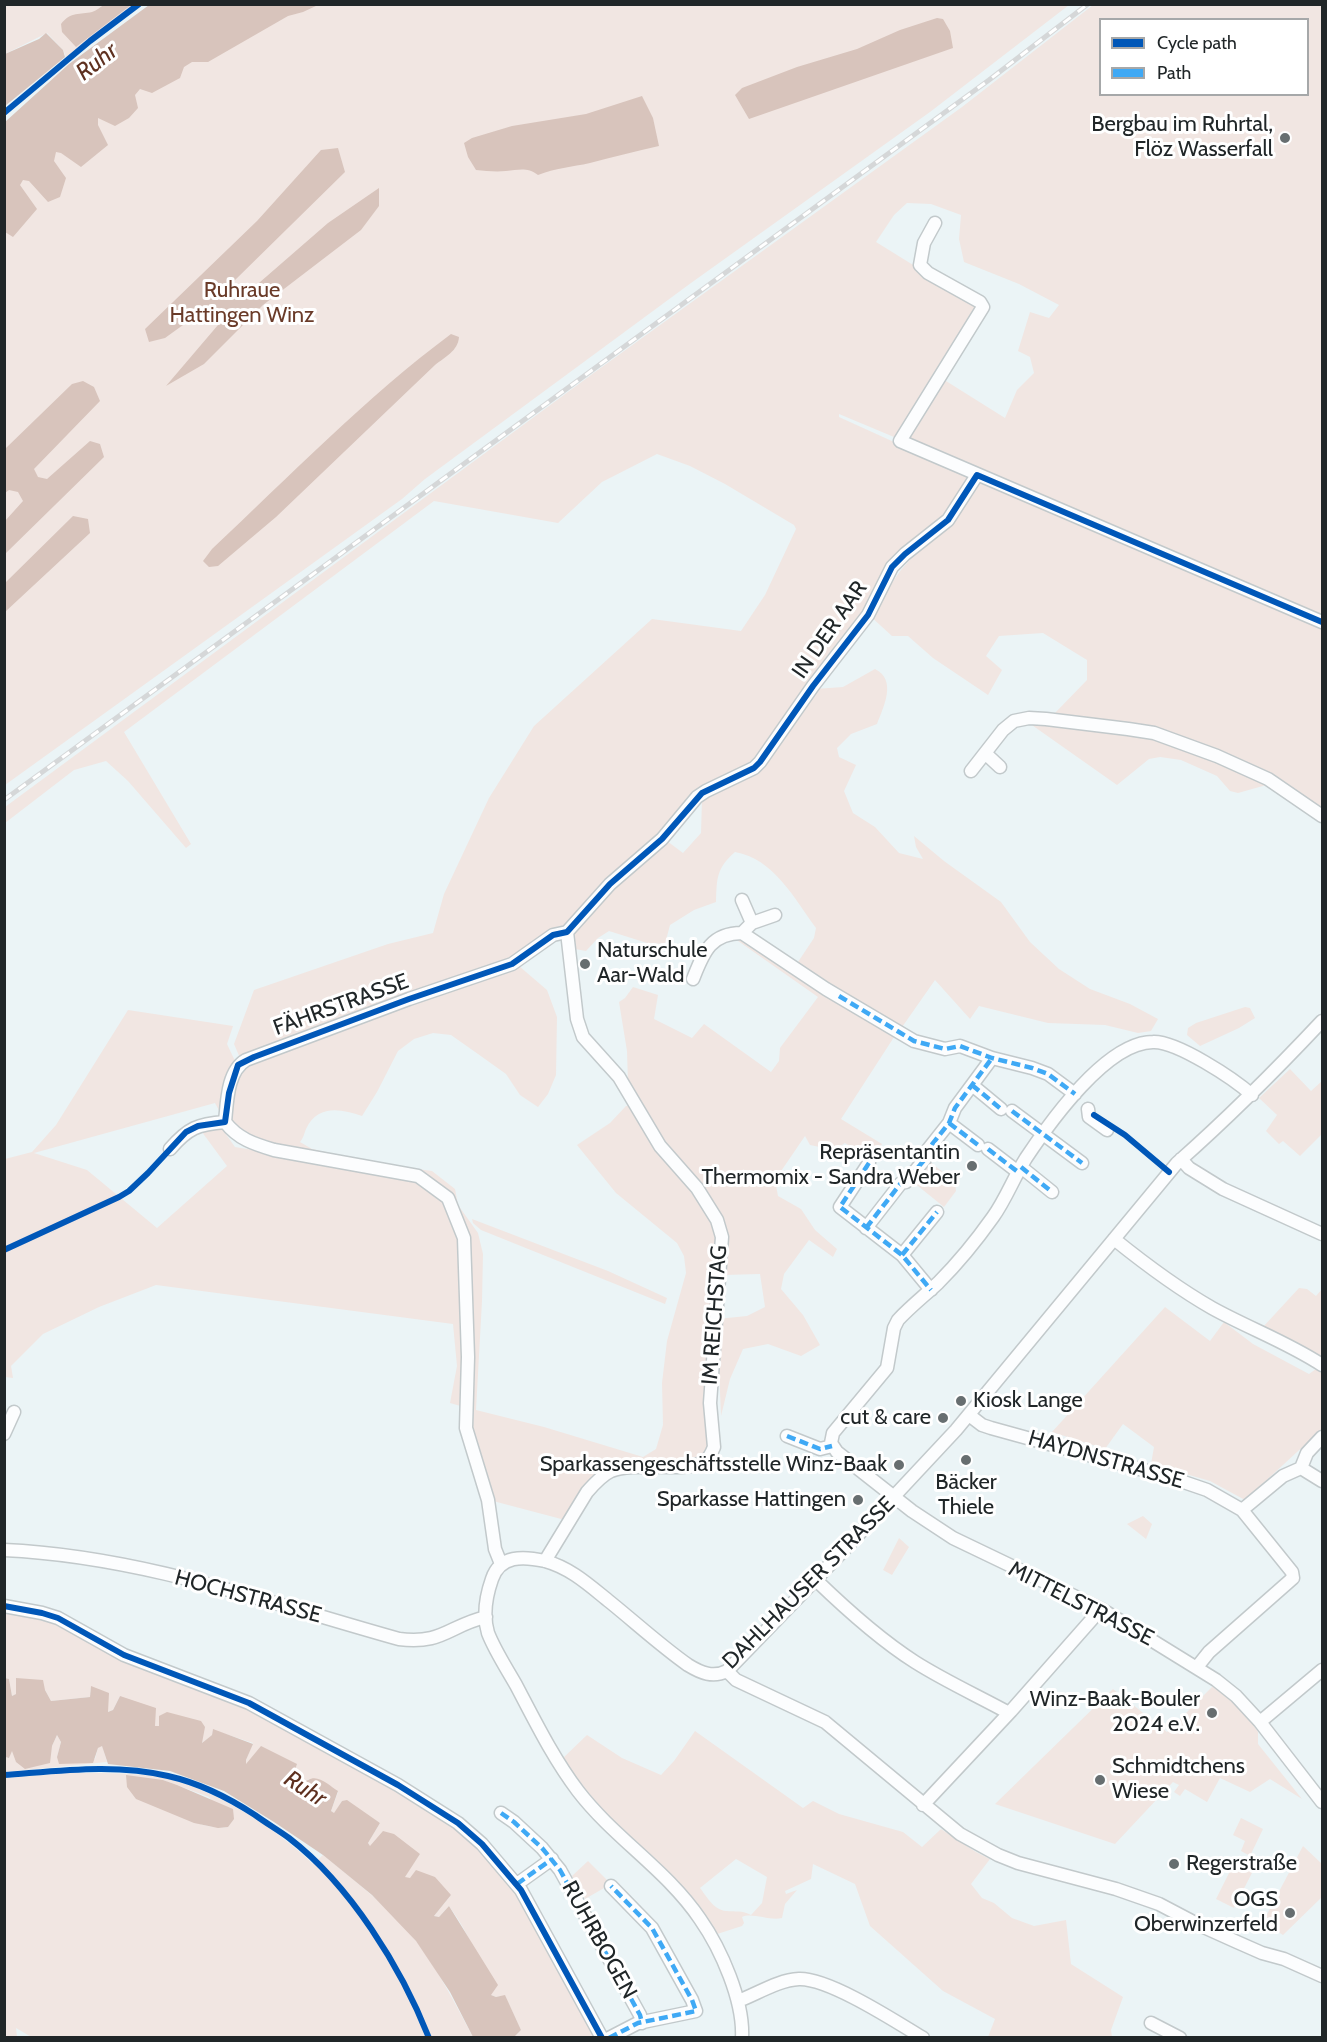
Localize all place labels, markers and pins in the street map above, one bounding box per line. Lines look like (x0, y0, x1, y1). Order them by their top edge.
place label: Bergbau im Ruhrtal, Flöz Wasserfall (1091, 112, 1273, 164)
marker: Bergbau im Ruhrtal, Flöz Wasserfall (1278, 131, 1292, 145)
place label: Naturschule Aar-Wald (597, 938, 707, 990)
marker: Naturschule Aar-Wald (578, 957, 592, 971)
place label: Repräsentantin Thermomix - Sandra Weber (701, 1140, 960, 1192)
marker: Repräsentantin Thermomix - Sandra Weber (965, 1159, 979, 1173)
place label: Kiosk Lange (973, 1388, 1083, 1414)
marker: Kiosk Lange (954, 1394, 968, 1408)
place label: cut & care (840, 1405, 931, 1431)
marker: cut & care (936, 1411, 950, 1425)
place label: Sparkassengeschäftsstelle Winz-Baak (540, 1452, 887, 1478)
marker: Bäcker Thiele (959, 1453, 973, 1467)
marker: Sparkassengeschäftsstelle Winz-Baak (892, 1458, 906, 1472)
place label: Bäcker Thiele (935, 1470, 997, 1522)
place label: Sparkasse Hattingen (657, 1487, 846, 1513)
marker: Sparkasse Hattingen (851, 1493, 865, 1507)
place label: Winz-Baak-Bouler 2024 e.V. (1030, 1687, 1200, 1738)
marker: Winz-Baak-Bouler 2024 e.V. (1205, 1706, 1219, 1720)
place label: Schmidtchens Wiese (1112, 1754, 1245, 1806)
marker: Schmidtchens Wiese (1093, 1773, 1107, 1787)
place label: Regerstraße (1186, 1851, 1297, 1877)
marker: Regerstraße (1167, 1857, 1181, 1871)
place label: OGS Oberwinzerfeld (1134, 1887, 1278, 1939)
marker: OGS Oberwinzerfeld (1283, 1906, 1297, 1920)

